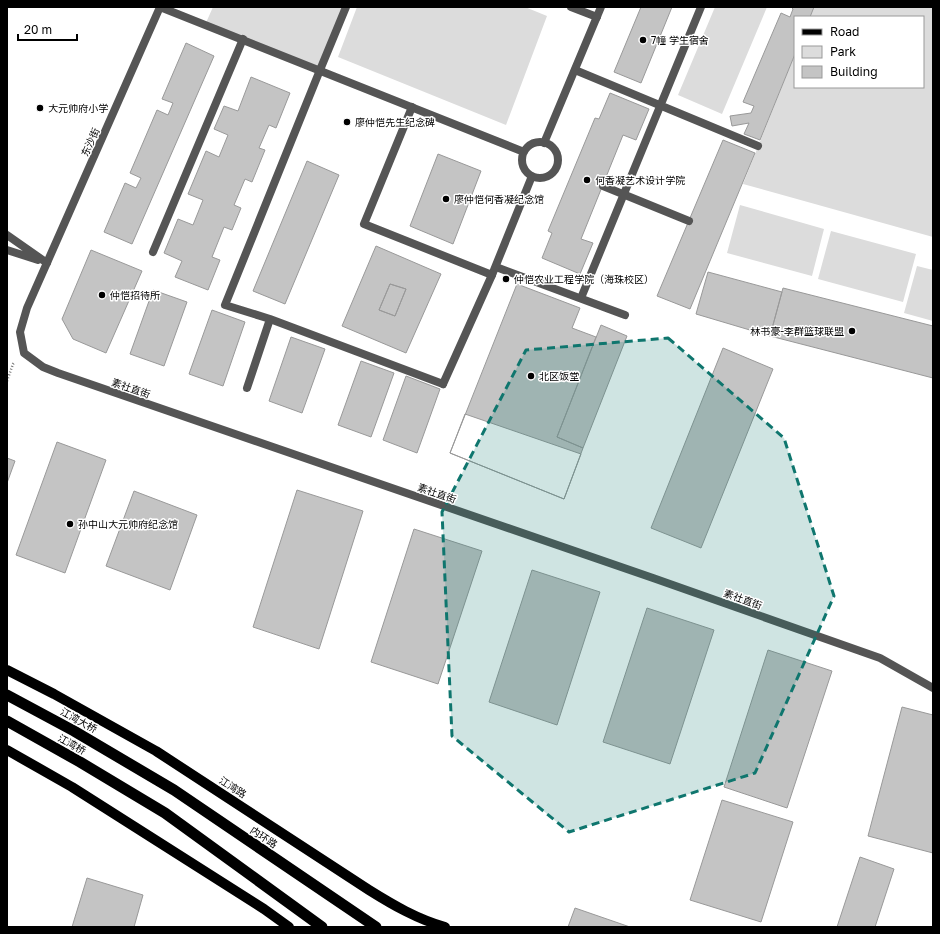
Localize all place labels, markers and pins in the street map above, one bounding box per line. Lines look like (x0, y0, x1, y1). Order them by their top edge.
place label: 7幢 学生宿舍 (651, 34, 709, 46)
marker: 7幢 学生宿舍 (638, 35, 648, 45)
place label: 大元帅府小学 (48, 102, 108, 114)
marker: 大元帅府小学 (35, 103, 45, 113)
place label: 廖仲恺先生纪念碑 (355, 116, 435, 128)
marker: 廖仲恺先生纪念碑 (342, 117, 352, 127)
place label: 何香凝艺术设计学院 (595, 174, 685, 186)
marker: 何香凝艺术设计学院 (582, 175, 592, 185)
place label: 廖仲恺何香凝纪念馆 (454, 193, 544, 205)
marker: 廖仲恺何香凝纪念馆 (441, 194, 451, 204)
place label: 仲恺农业工程学院（海珠校区） (514, 273, 654, 285)
marker: 仲恺农业工程学院（海珠校区） (501, 274, 511, 284)
place label: 仲恺招待所 (110, 289, 160, 301)
marker: 仲恺招待所 (97, 290, 107, 300)
place label: 林书豪-李群篮球联盟 (750, 325, 844, 337)
marker: 林书豪-李群篮球联盟 (847, 326, 857, 336)
place label: 北区饭堂 (539, 370, 579, 382)
marker: 北区饭堂 (526, 371, 536, 381)
place label: 孙中山大元帅府纪念馆 (78, 518, 178, 530)
marker: 孙中山大元帅府纪念馆 (65, 519, 75, 529)

